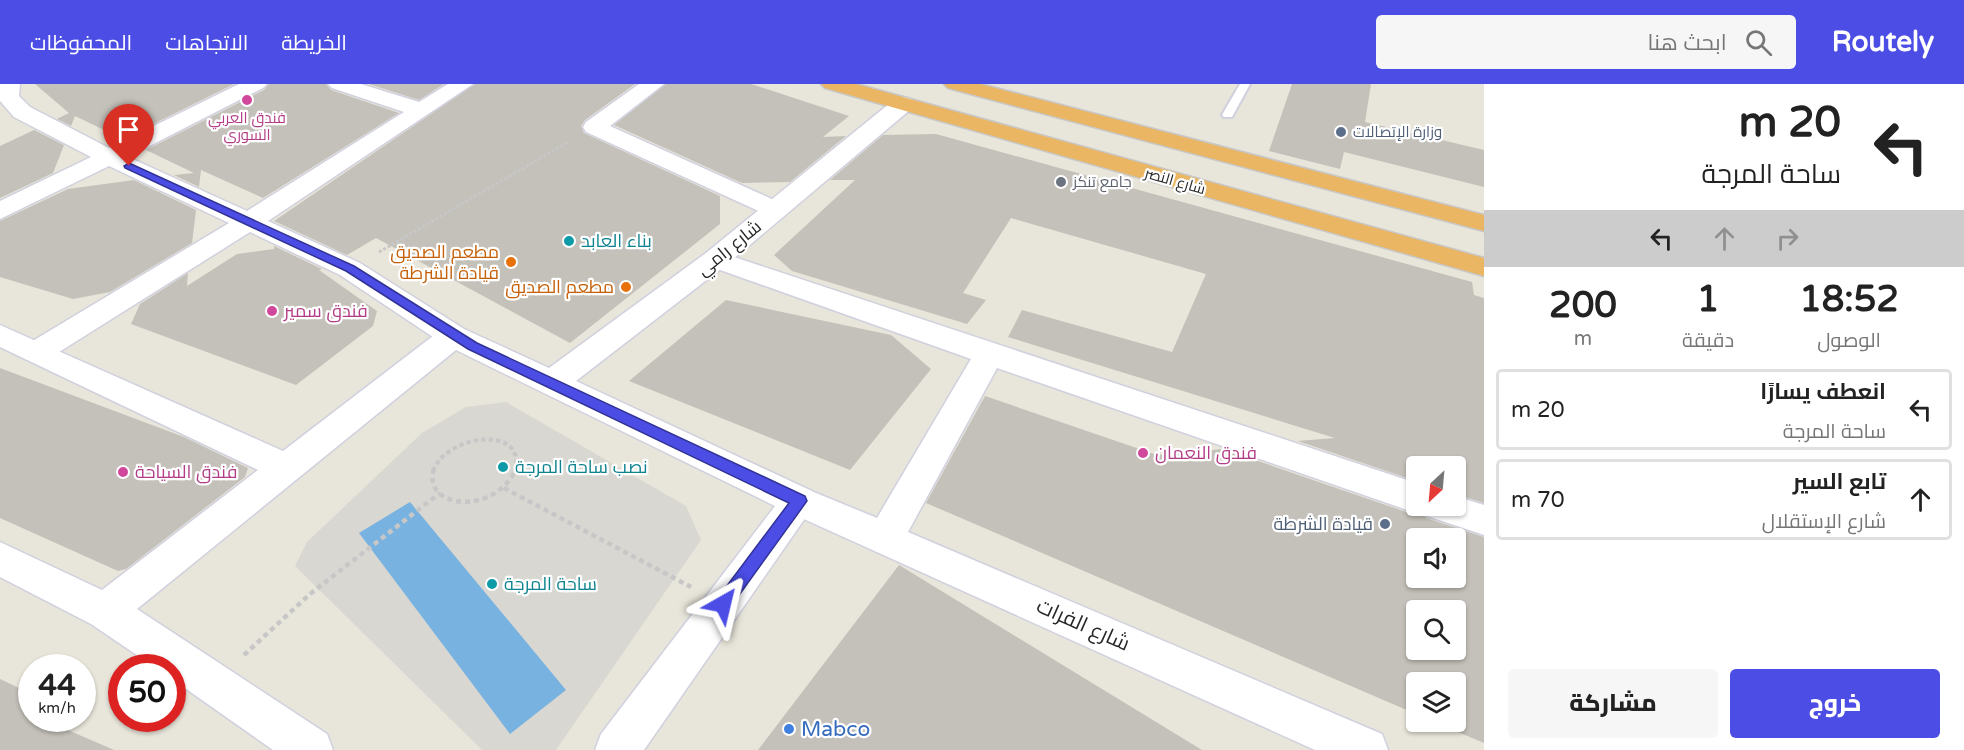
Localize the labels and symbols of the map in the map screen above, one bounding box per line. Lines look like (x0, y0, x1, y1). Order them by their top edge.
marker: فندق العربي السوري (240, 93, 254, 107)
pin (103, 104, 154, 166)
place label: فندق العربي السوري (208, 109, 286, 147)
place label: وزارة الإتصالات (1353, 123, 1442, 141)
marker: وزارة الإتصالات (1334, 125, 1348, 139)
street label: شارع النصر (1141, 163, 1207, 200)
place label: جامع تنكز (1072, 173, 1132, 193)
marker: جامع تنكز (1054, 175, 1068, 189)
street label: شارع رامي (692, 215, 768, 283)
place label: بناء العابد (581, 230, 652, 252)
marker: بناء العابد (562, 234, 576, 248)
place label: مطعم الصديق قيادة الشرطة (390, 241, 499, 284)
marker: مطعم الصديق قيادة الشرطة (504, 255, 518, 269)
place label: مطعم الصديق (505, 276, 614, 299)
marker: مطعم الصديق (619, 280, 633, 294)
place label: فندق سمير (283, 300, 368, 323)
marker: فندق سمير (265, 304, 279, 318)
place label: فندق النعمان (1155, 442, 1257, 465)
marker: فندق النعمان (1136, 446, 1150, 460)
place label: نصب ساحة المرجة (515, 456, 648, 478)
north arrow (1406, 456, 1466, 516)
marker: نصب ساحة المرجة (496, 460, 510, 474)
place label: فندق السياحة (135, 461, 237, 484)
marker: فندق السياحة (116, 465, 130, 479)
place label: قيادة الشرطة (1273, 513, 1373, 535)
marker: قيادة الشرطة (1378, 517, 1392, 531)
position arrow (691, 572, 755, 636)
place label: ساحة المرجة (504, 573, 597, 595)
marker: ساحة المرجة (485, 577, 499, 591)
street label: شارع الفرات (1032, 593, 1134, 658)
speed limit sign: 50 (108, 654, 186, 732)
place label: Mabco (801, 717, 870, 742)
marker: Mabco (782, 722, 796, 736)

